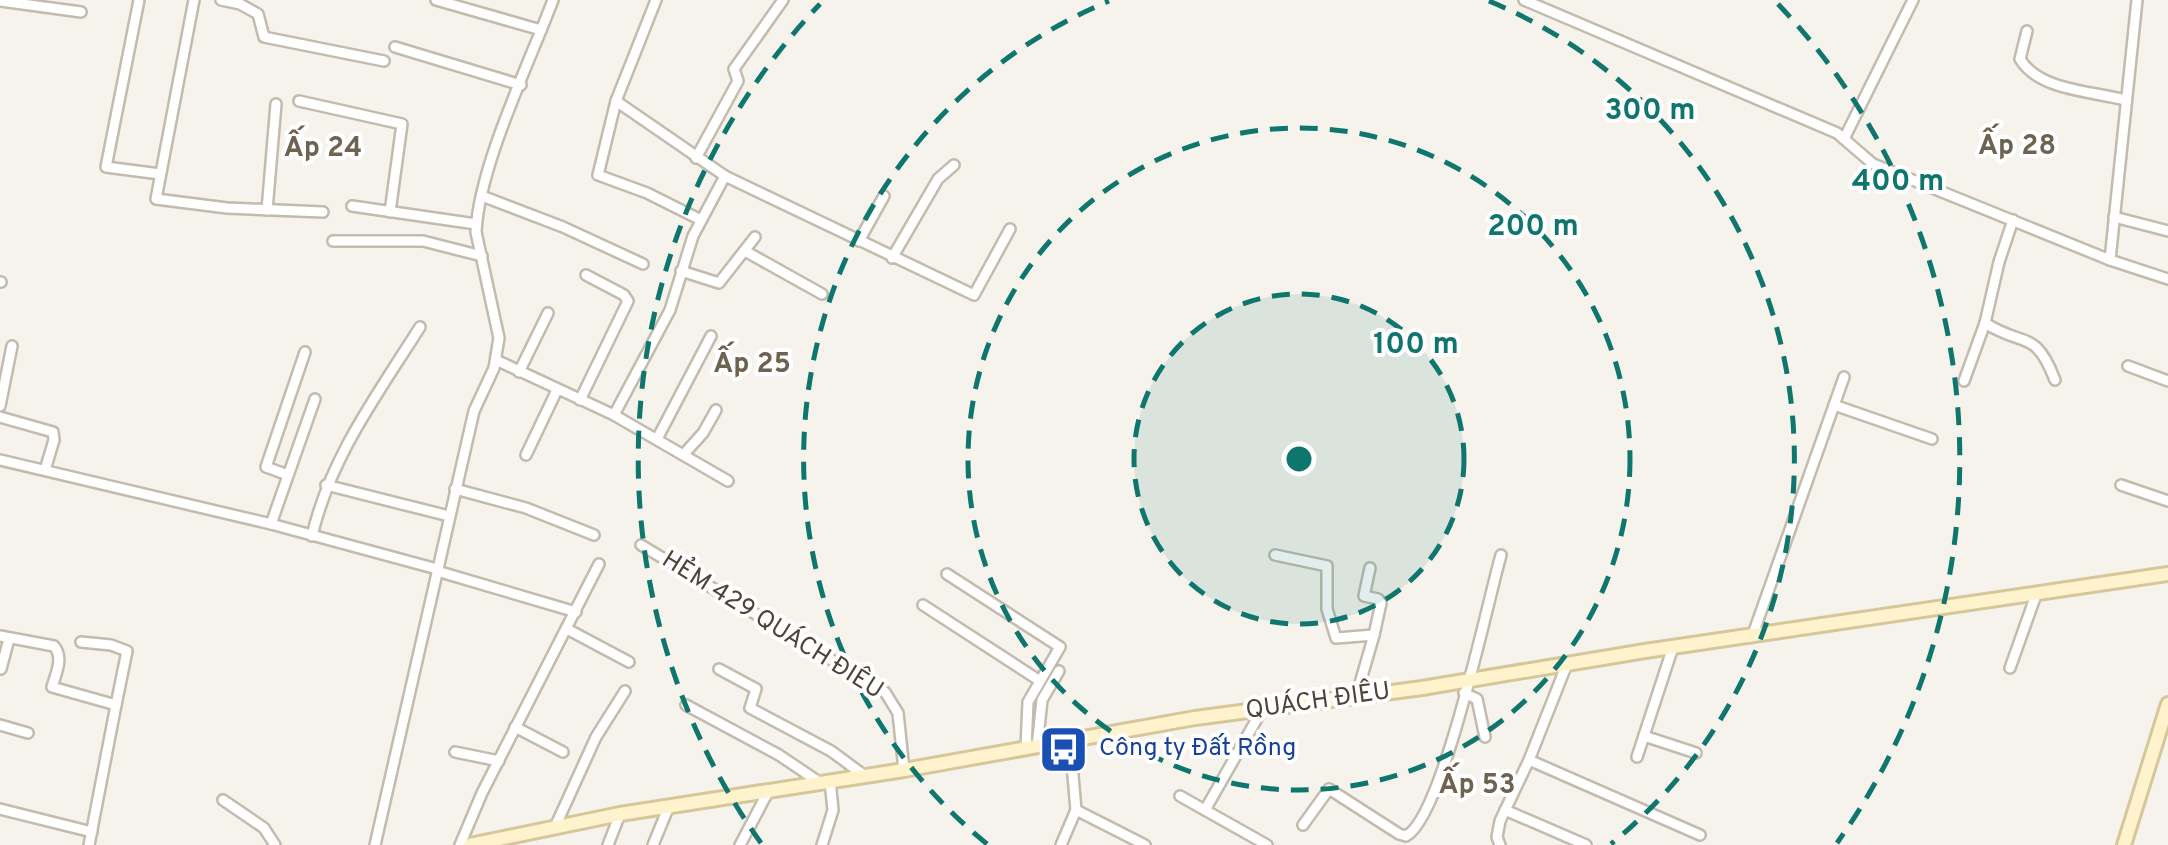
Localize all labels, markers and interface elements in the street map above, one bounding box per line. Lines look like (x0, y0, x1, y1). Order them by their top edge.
text: 300 m (1605, 93, 1695, 130)
district label: Ấp 28 (1978, 123, 2056, 165)
district label: Ấp 24 (284, 125, 362, 167)
text: 400 m (1852, 164, 1944, 201)
text: 200 m (1487, 209, 1579, 246)
text: 100 m (1373, 327, 1459, 364)
district label: Ấp 25 (713, 341, 791, 383)
centre of rings (1281, 441, 1317, 477)
street label: HẺM 429 QUÁCH ĐIÊU (655, 544, 889, 707)
street label: QUÁCH ĐIÊU (1243, 675, 1392, 728)
bus stop icon: Công ty Đất Rồng (1038, 723, 1090, 775)
place label: Công ty Đất Rồng (1099, 733, 1296, 765)
district label: Ấp 53 (1438, 762, 1516, 804)

